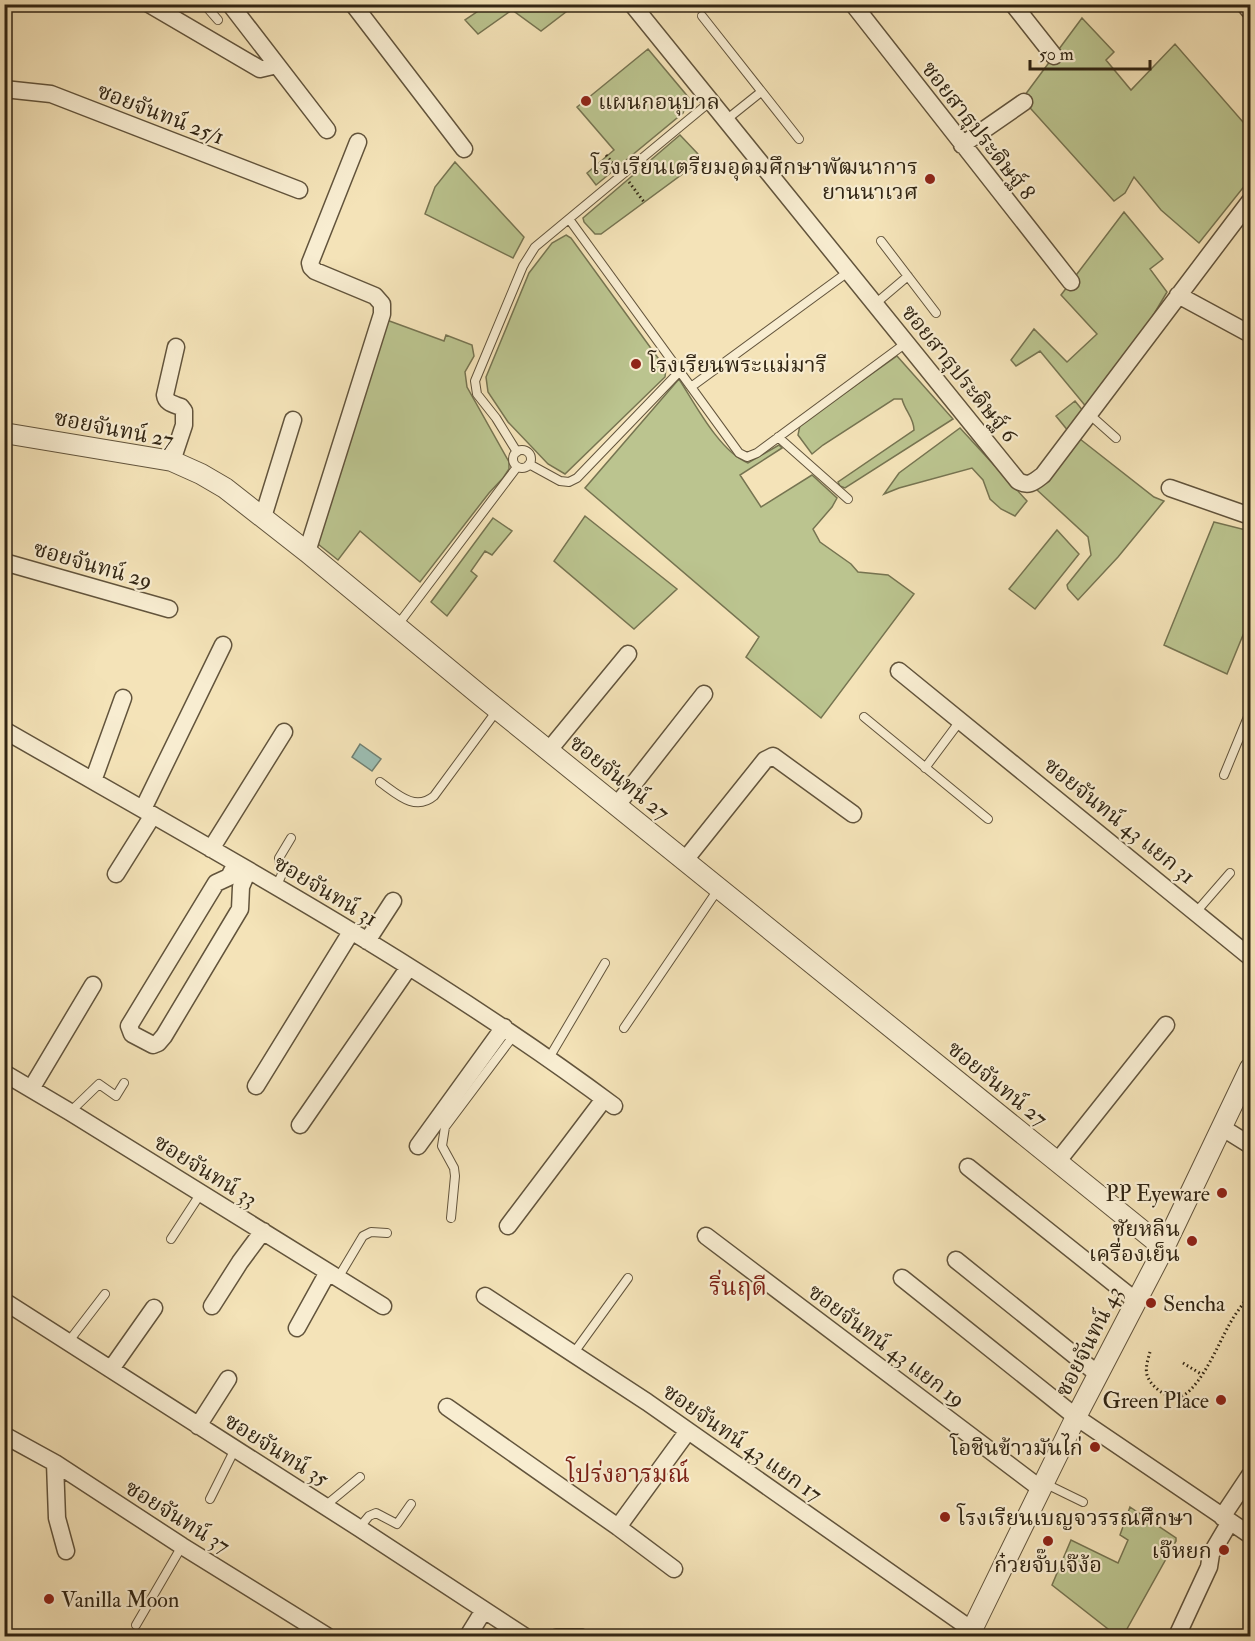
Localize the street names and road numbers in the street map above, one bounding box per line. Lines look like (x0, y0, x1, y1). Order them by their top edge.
street label: ซอยสาธุประดิษฐ์ 8 (915, 56, 1041, 206)
street label: ซอยจันทน์ 25/1 (93, 77, 228, 151)
street label: ซอยสาธุประดิษฐ์ 6 (895, 299, 1025, 450)
street label: ซอยจันทน์ 27 (52, 404, 176, 454)
street label: ซอยจันทน์ 29 (30, 535, 155, 595)
street label: ซอยจันทน์ 27 (564, 729, 675, 827)
street label: ซอยจันทน์ 43 แยก 31 (1038, 751, 1201, 890)
street label: ซอยจันทน์ 31 (268, 849, 382, 933)
street label: ซอยจันทน์ 27 (942, 1035, 1053, 1133)
street label: ซอยจันทน์ 33 (149, 1128, 262, 1214)
street label: ซอยจันทน์ 43 แยก 19 (802, 1278, 970, 1414)
street label: ซอยจันทน์ 43 (1049, 1282, 1129, 1401)
street label: ซอยจันทน์ 43 แยก 17 (657, 1377, 828, 1508)
street label: ซอยจันทน์ 35 (219, 1407, 334, 1493)
street label: ซอยจันทน์ 37 (120, 1474, 235, 1560)

